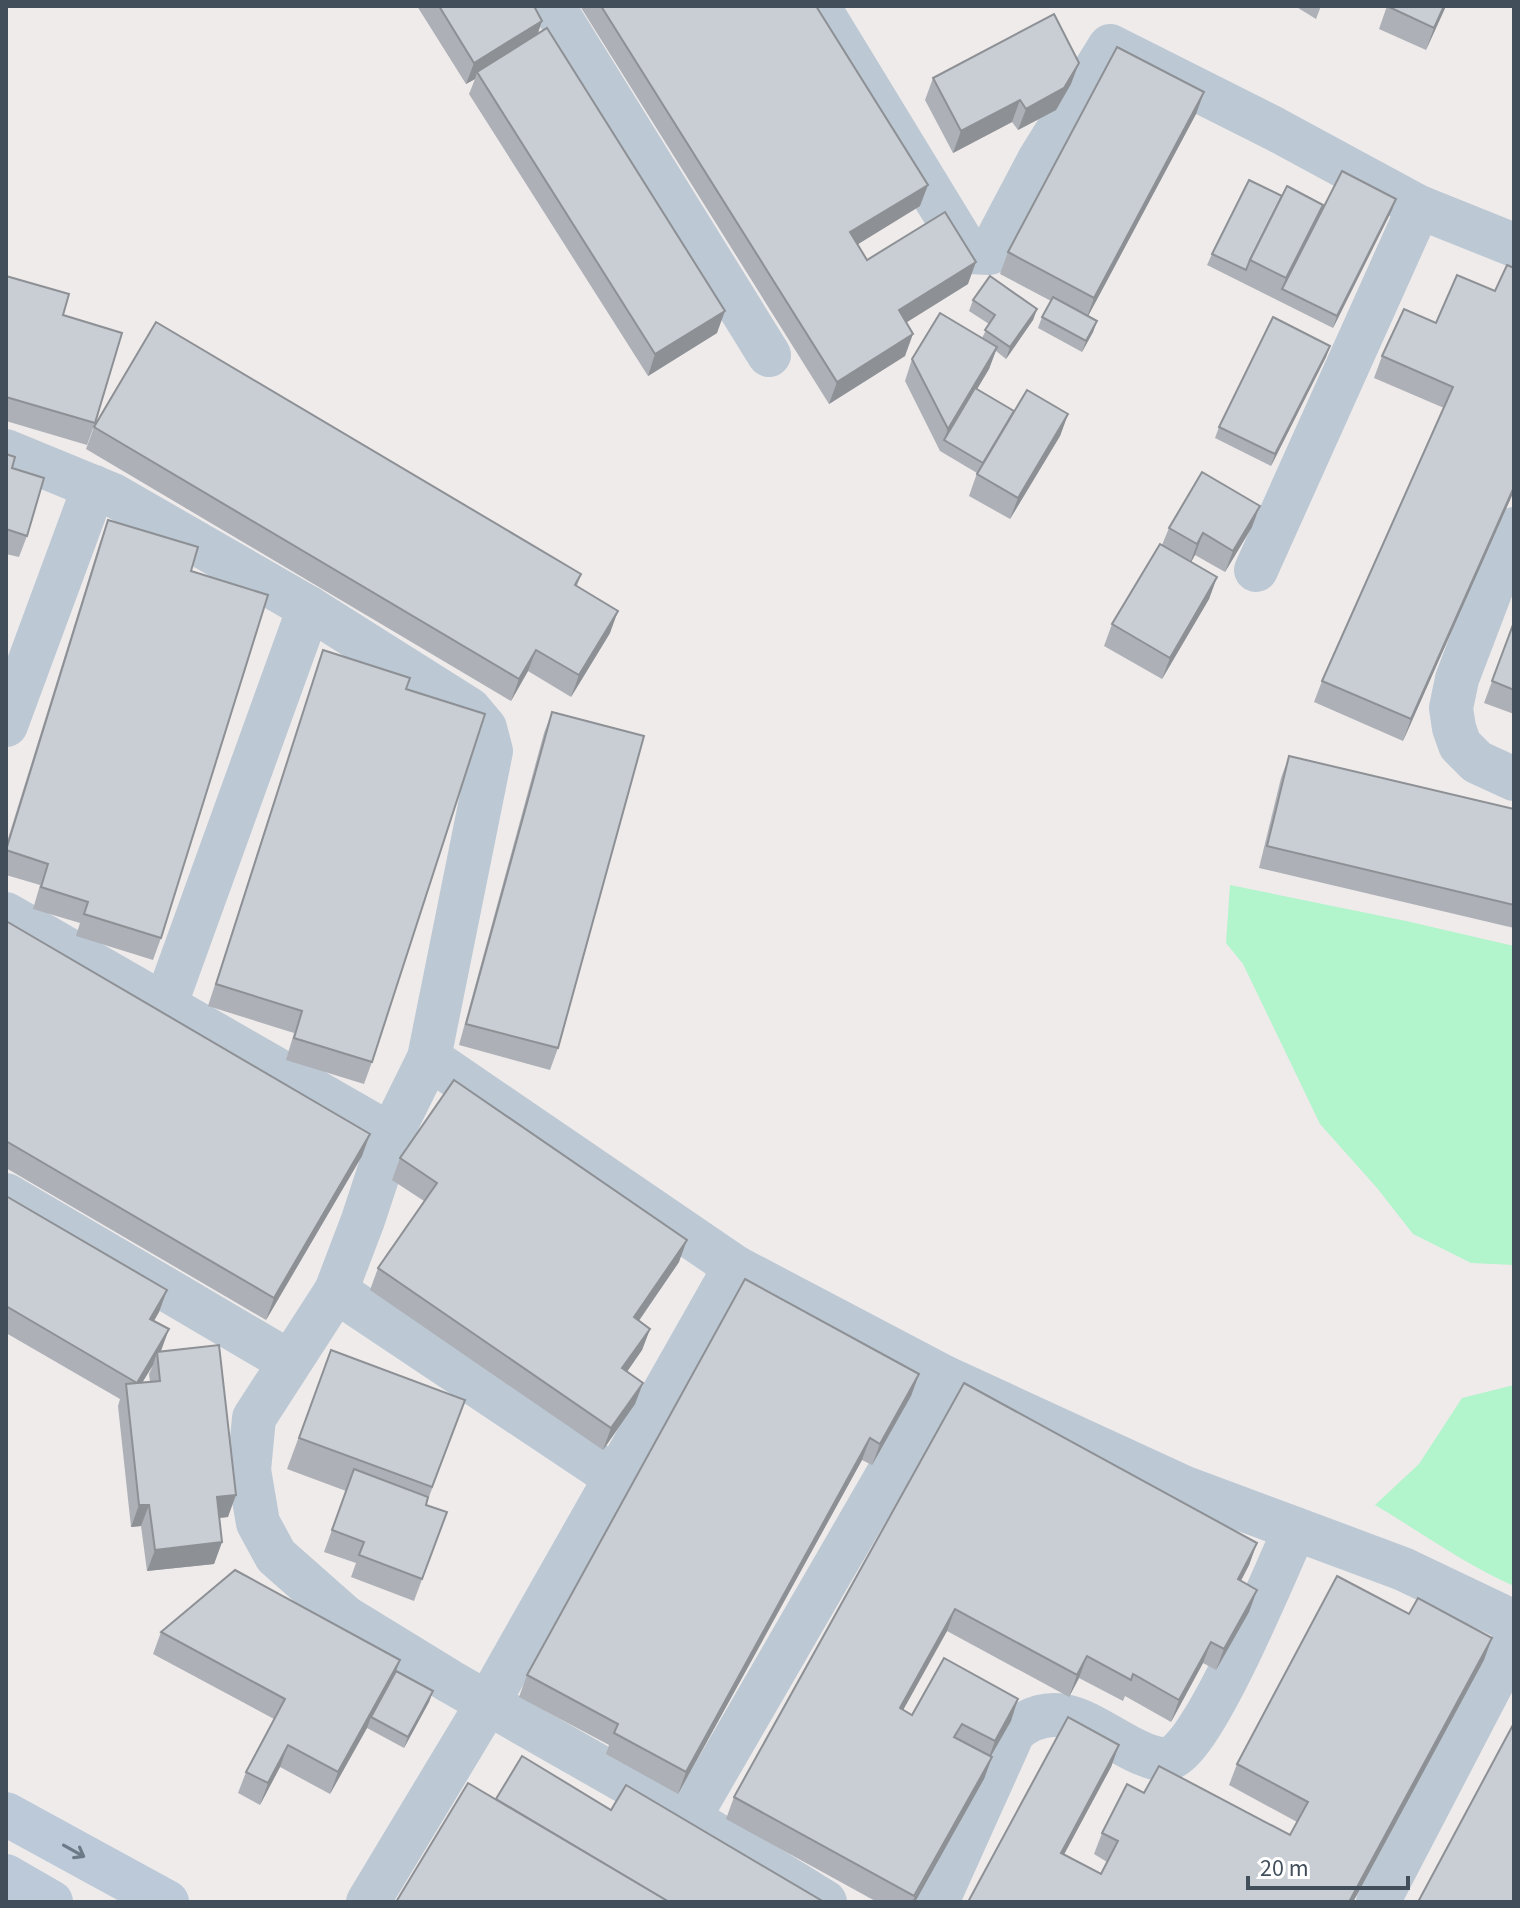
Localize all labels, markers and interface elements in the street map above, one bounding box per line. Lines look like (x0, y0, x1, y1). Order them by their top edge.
scale bar (1248, 1840, 1408, 1890)
one-way arrow (62, 1844, 86, 1859)
text: 20 m (1260, 1851, 1309, 1886)

